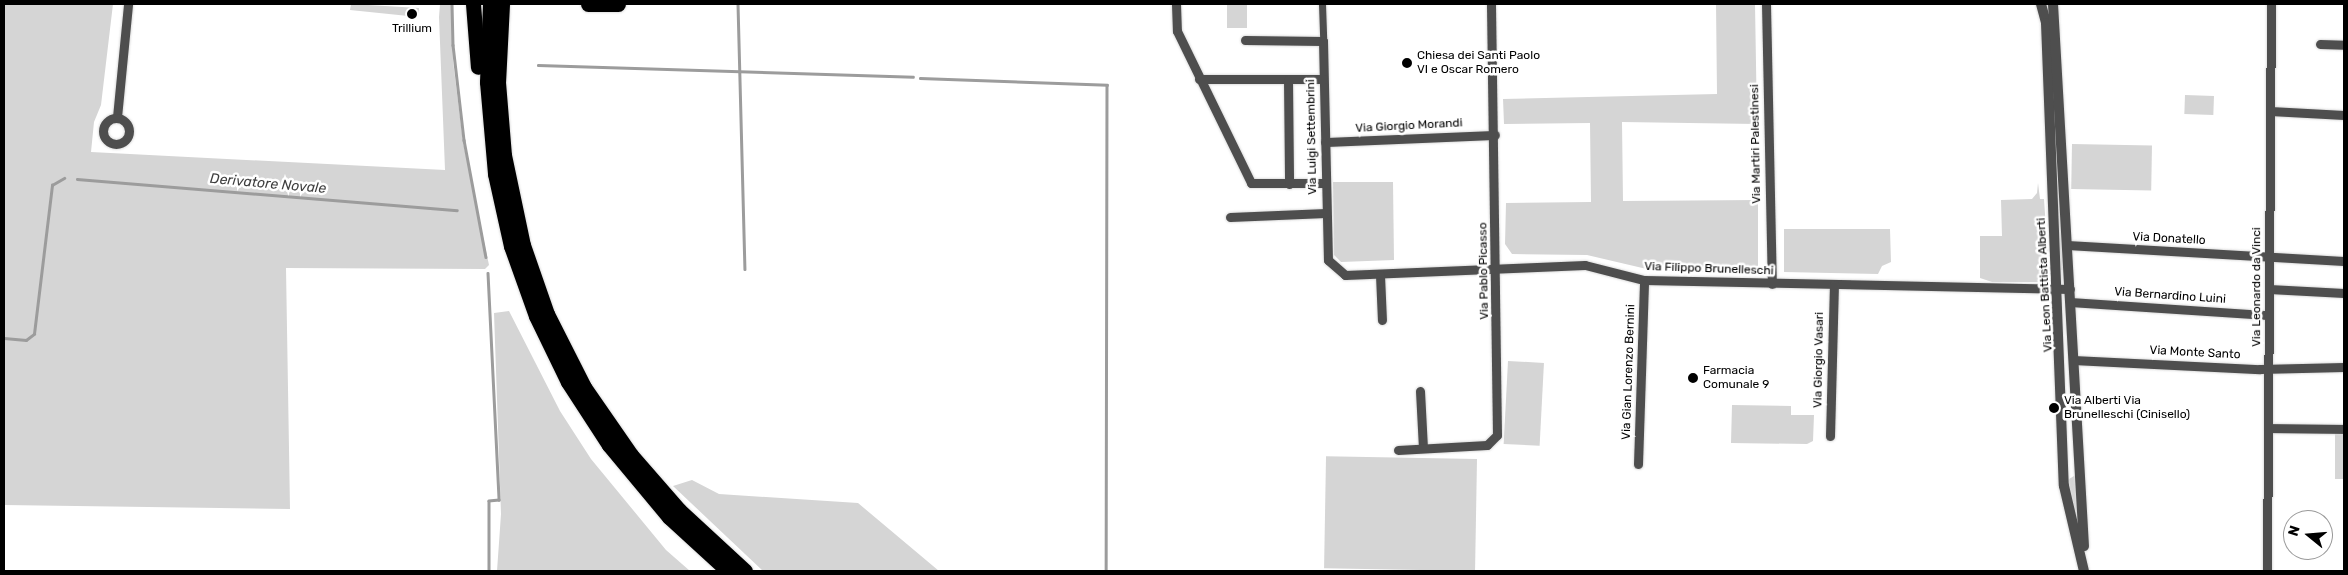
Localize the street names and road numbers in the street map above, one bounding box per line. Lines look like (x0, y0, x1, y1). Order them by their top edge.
street label: Via Luigi Settembrini (1304, 79, 1320, 195)
street label: Via Martiri Palestinesi (1748, 84, 1764, 204)
street label: Via Giorgio Morandi (1355, 116, 1463, 136)
street label: Via Leon Battista Alberti (2034, 217, 2056, 353)
street label: Via Pablo Picasso (1476, 222, 1492, 320)
street label: Via Leonardo da Vinci (2250, 227, 2264, 347)
street label: Via Donatello (2132, 230, 2206, 248)
street label: Via Filippo Brunelleschi (1644, 260, 1774, 278)
street label: Via Bernardino Luini (2114, 285, 2226, 307)
street label: Via Gian Lorenzo Bernini (1619, 304, 1639, 440)
street label: Via Giorgio Vasari (1811, 312, 1827, 408)
street label: Via Monte Santo (2149, 343, 2241, 363)

